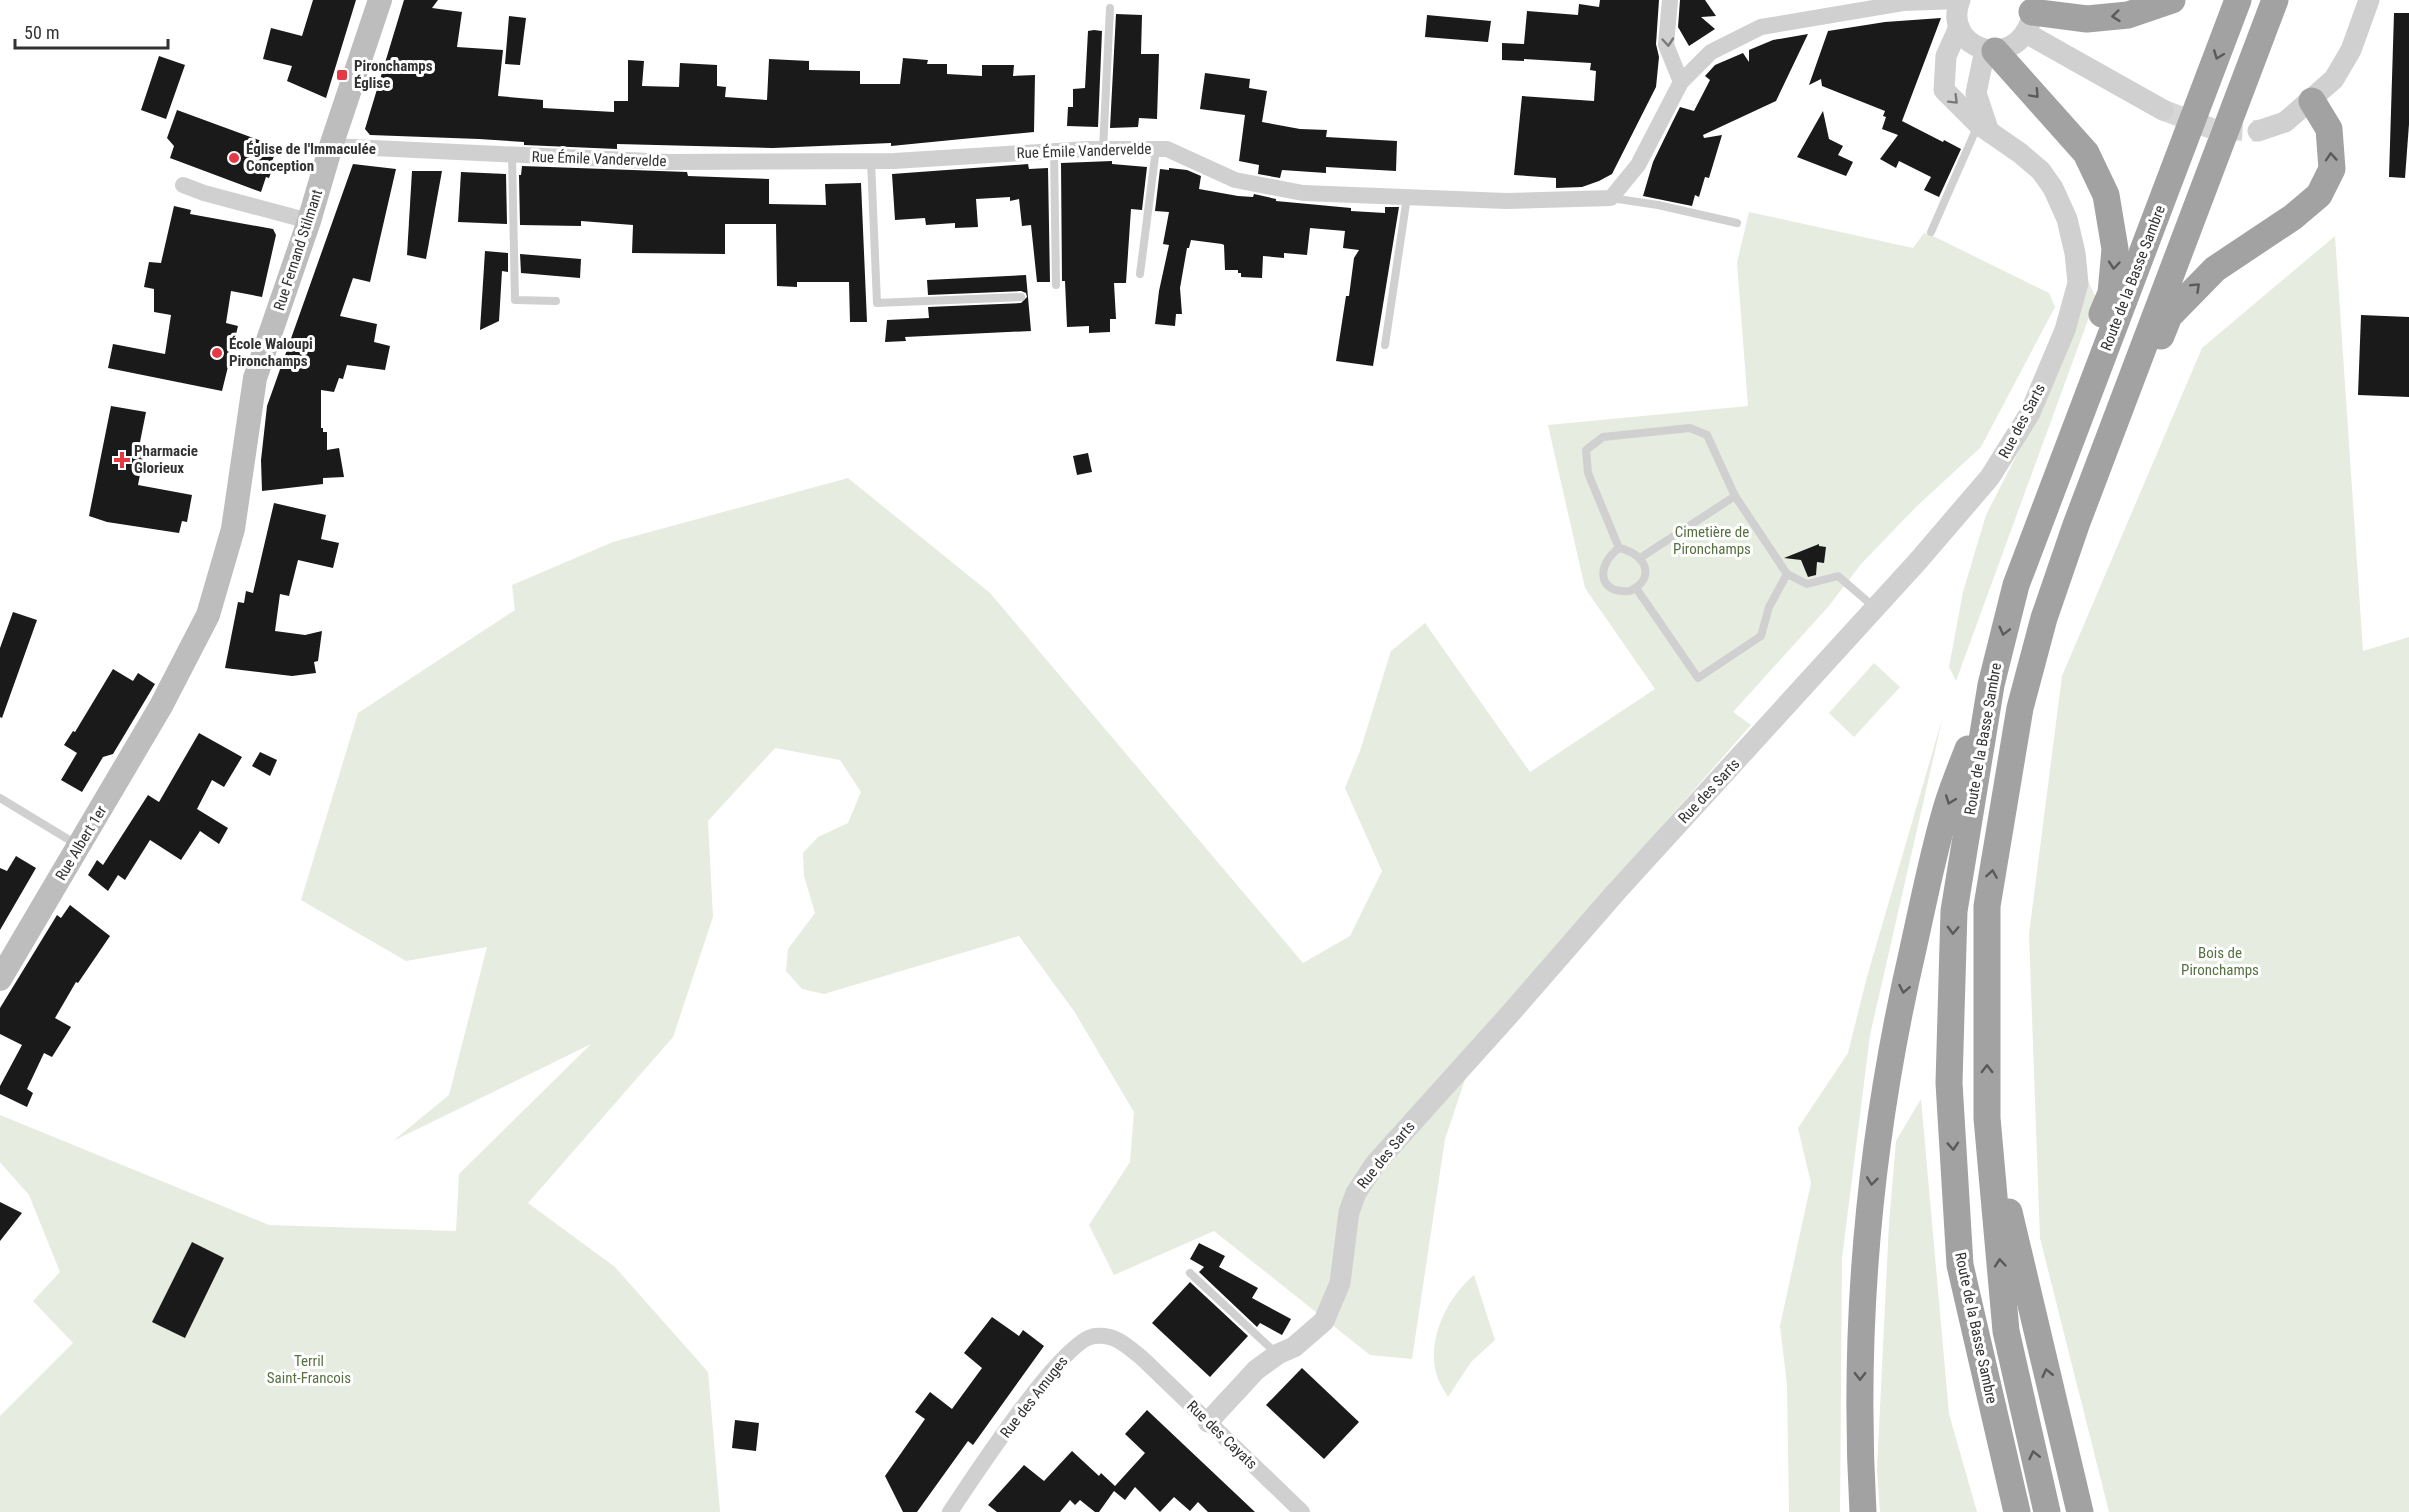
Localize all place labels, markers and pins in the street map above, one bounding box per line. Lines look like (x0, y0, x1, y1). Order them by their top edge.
place label: Pironchamps Église (354, 57, 433, 92)
marker: Pironchamps Église (335, 68, 349, 82)
place label: Église de l'Immaculée Conception (246, 140, 376, 175)
marker: Église de l'Immaculée Conception (227, 151, 241, 165)
place label: École Waloupi Pironchamps (229, 335, 313, 370)
marker: École Waloupi Pironchamps (210, 346, 224, 360)
place label: Pharmacie Glorieux (134, 442, 198, 477)
marker: Pharmacie Glorieux (115, 453, 129, 467)

